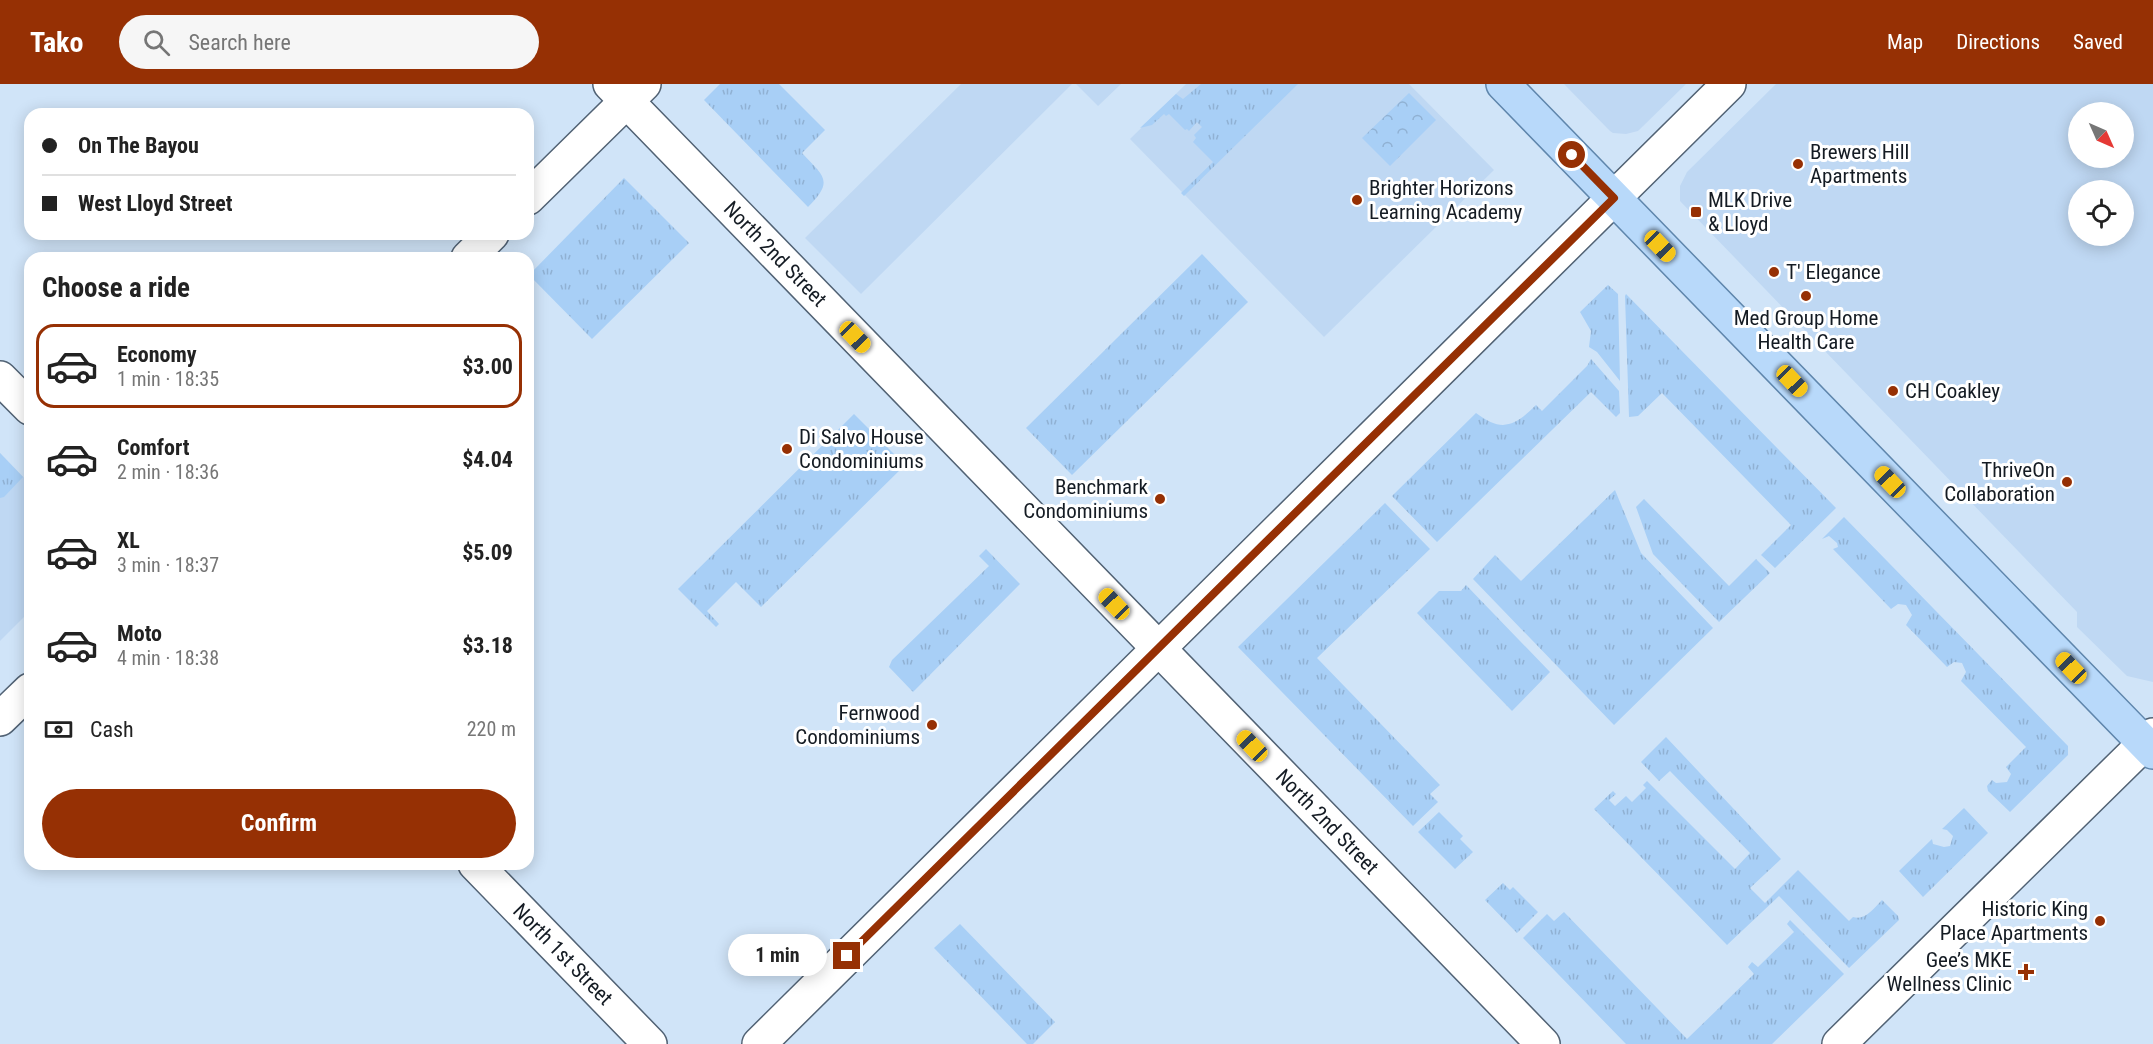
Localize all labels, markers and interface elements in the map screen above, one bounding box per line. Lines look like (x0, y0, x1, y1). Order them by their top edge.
search box (119, 15, 539, 69)
text: Tako (30, 26, 83, 59)
icon: search (140, 26, 173, 59)
text: Search here (188, 30, 291, 55)
text: Map (1887, 30, 1923, 54)
text: Directions (1956, 30, 2040, 54)
text: Saved (2073, 30, 2123, 54)
north arrow (2068, 102, 2134, 168)
map controls (2068, 102, 2134, 246)
text: On The Bayou (78, 133, 199, 158)
place label: Brewers Hill Apartments (1810, 140, 1909, 188)
route start (1558, 141, 1585, 168)
marker: Brewers Hill Apartments (1791, 157, 1805, 171)
place label: Brighter Horizons Learning Academy (1369, 176, 1523, 224)
button: locate (2068, 180, 2134, 246)
place label: MLK Drive & Lloyd (1708, 188, 1792, 236)
text: West Lloyd Street (78, 191, 232, 216)
marker: Brighter Horizons Learning Academy (1350, 193, 1364, 207)
street label: North 2nd Street (719, 197, 831, 311)
marker: MLK Drive & Lloyd (1689, 205, 1703, 219)
car (1641, 227, 1679, 265)
place label: T' Elegance (1786, 260, 1881, 284)
marker: T' Elegance (1767, 265, 1781, 279)
text: Choose a ride (42, 272, 190, 304)
marker: Med Group Home Health Care (1799, 289, 1813, 303)
place label: Med Group Home Health Care (1734, 306, 1878, 354)
car (836, 318, 874, 356)
icon: car (45, 339, 99, 393)
text: Economy (117, 342, 197, 367)
text: $3.00 (462, 354, 513, 379)
car (1773, 362, 1811, 400)
text: 1 min · 18:35 (117, 367, 219, 391)
place label: CH Coakley (1905, 379, 2000, 403)
marker: CH Coakley (1886, 384, 1900, 398)
place label: Di Salvo House Condominiums (799, 425, 924, 473)
icon: car (45, 432, 99, 486)
text: Comfort (117, 435, 190, 460)
marker: Di Salvo House Condominiums (780, 442, 794, 456)
text: $4.04 (462, 447, 513, 472)
place label: ThriveOn Collaboration (1944, 458, 2055, 506)
text: 2 min · 18:36 (117, 460, 219, 484)
car (1871, 463, 1909, 501)
place label: Benchmark Condominiums (1023, 475, 1149, 523)
marker: ThriveOn Collaboration (2060, 475, 2074, 489)
marker: Benchmark Condominiums (1153, 492, 1167, 506)
icon: car (45, 525, 99, 579)
text: XL (117, 528, 140, 553)
text: $5.09 (462, 540, 513, 565)
text: 3 min · 18:37 (117, 553, 219, 577)
car (1095, 585, 1133, 623)
icon: car (45, 618, 99, 672)
text: Moto (117, 621, 162, 646)
text: $3.18 (462, 633, 513, 658)
text: 4 min · 18:38 (117, 646, 219, 670)
car (2052, 649, 2090, 687)
place label: Fernwood Condominiums (795, 701, 920, 749)
icon: cash (42, 713, 75, 746)
text: Cash (90, 717, 134, 742)
text: 220 m (467, 717, 516, 741)
marker: Fernwood Condominiums (925, 718, 939, 732)
car (1233, 727, 1271, 765)
street label: North 2nd Street (1271, 765, 1383, 879)
button: Confirm (42, 789, 516, 858)
place label: Historic King Place Apartments (1940, 897, 2088, 945)
street label: North 1st Street (508, 899, 617, 1010)
marker: Historic King Place Apartments (2093, 914, 2107, 928)
callout: 1 min (727, 935, 826, 977)
route end (833, 942, 860, 969)
text: 1 min (755, 943, 800, 967)
place label: Gee’s MKE Wellness Clinic (1887, 948, 2012, 996)
marker: Gee’s MKE Wellness Clinic (2017, 963, 2035, 981)

